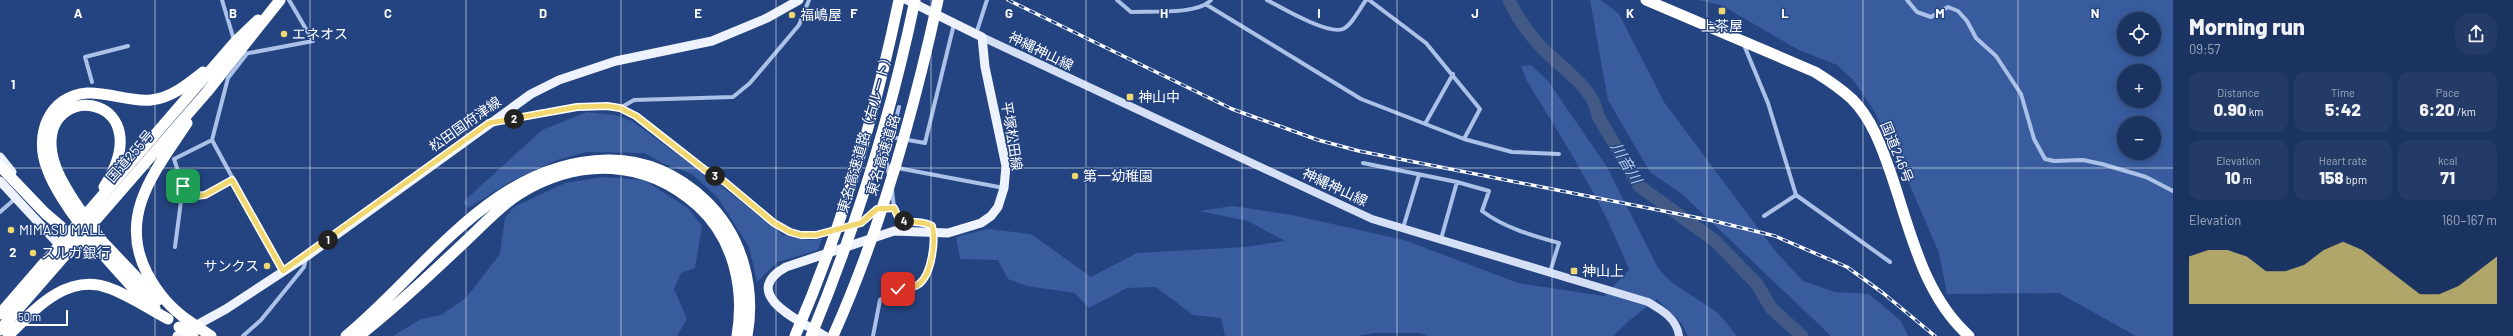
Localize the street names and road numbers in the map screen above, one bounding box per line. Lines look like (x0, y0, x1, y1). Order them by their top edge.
street label: 神縄神山線 (1006, 28, 1076, 74)
street label: 東名高速道路（右ルート） (834, 49, 896, 215)
street label: 松田国府津線 (425, 93, 504, 155)
street label: 平塚松田線 (999, 100, 1026, 172)
street label: 東名高速道路 (863, 112, 903, 198)
street label: 国道246号 (1878, 119, 1917, 185)
street label: 国道255号 (102, 126, 157, 185)
street label: 神縄神山線 (1300, 164, 1371, 209)

